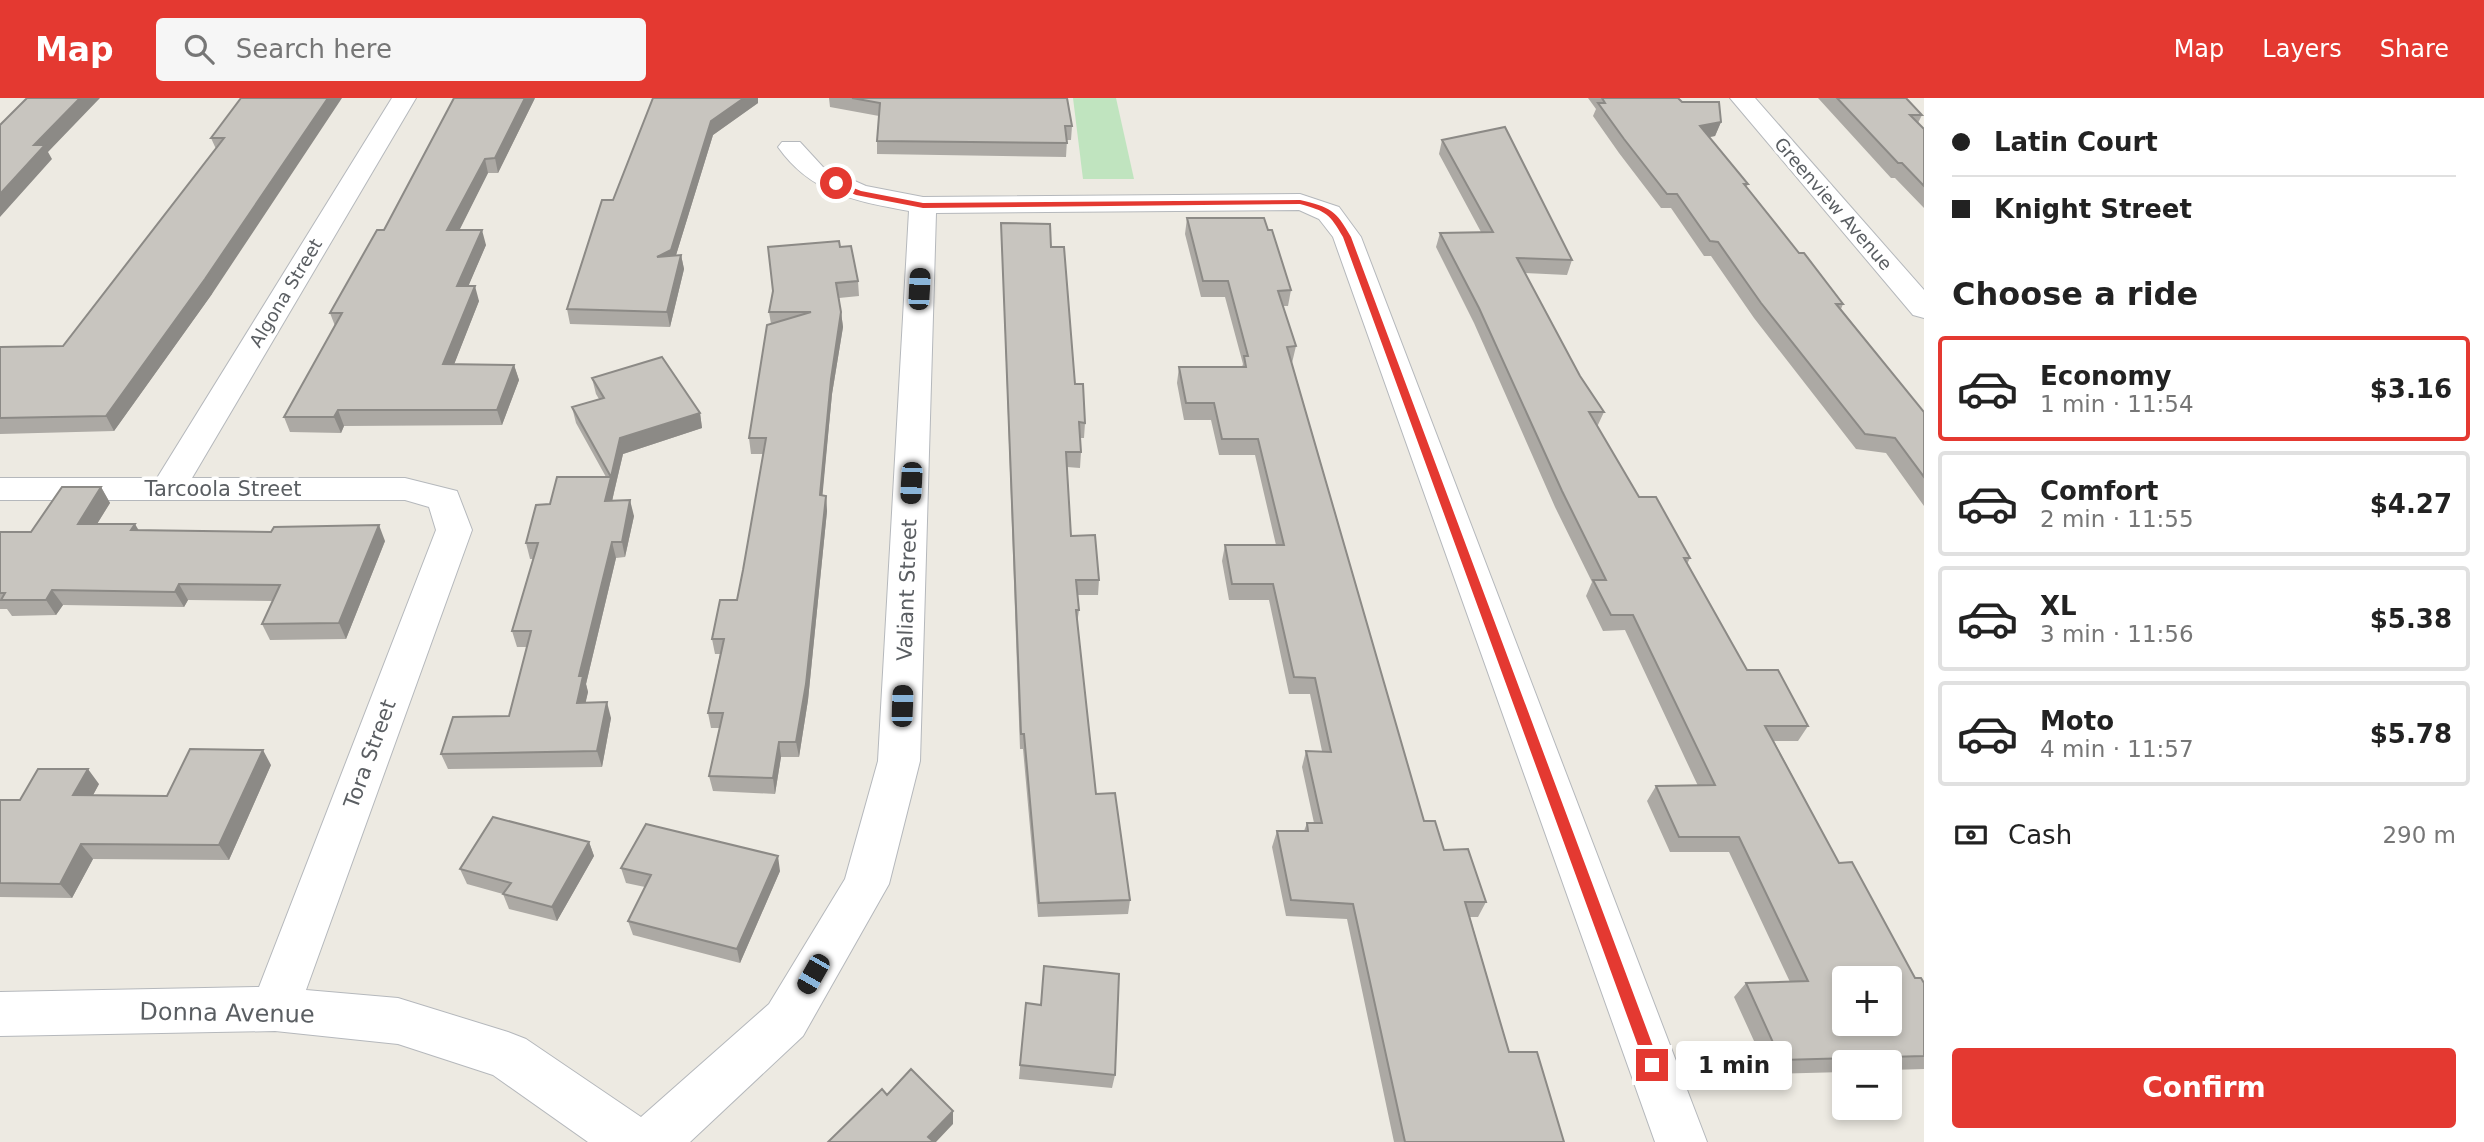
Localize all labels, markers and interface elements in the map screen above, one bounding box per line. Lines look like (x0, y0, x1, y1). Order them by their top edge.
search box (156, 18, 646, 81)
text: Map (35, 30, 114, 69)
icon: search (180, 30, 218, 68)
text: Search here (236, 34, 392, 64)
text: Map (2174, 35, 2224, 63)
text: Layers (2262, 35, 2342, 63)
text: Share (2380, 35, 2449, 63)
text: Latin Court (1994, 127, 2158, 157)
street label: Greenview Avenue (1770, 133, 1897, 274)
route start (820, 167, 852, 199)
text: Knight Street (1994, 194, 2192, 224)
street label: Algona Street (245, 235, 326, 351)
car (908, 267, 931, 311)
text: Choose a ride (1952, 275, 2198, 313)
icon: car (1956, 357, 2019, 420)
text: Economy (2040, 361, 2171, 391)
text: $3.16 (2370, 374, 2452, 404)
text: 1 min · 11:54 (2040, 391, 2194, 417)
car (900, 461, 923, 505)
icon: car (1956, 472, 2019, 535)
text: Comfort (2040, 476, 2158, 506)
street label: Tarcoola Street (144, 477, 301, 501)
text: $4.27 (2370, 489, 2452, 519)
text: 2 min · 11:55 (2040, 506, 2194, 532)
street label: Valiant Street (893, 519, 921, 661)
icon: car (1956, 587, 2019, 650)
text: XL (2040, 591, 2077, 621)
text: $5.38 (2370, 604, 2452, 634)
text: 3 min · 11:56 (2040, 621, 2194, 647)
car (891, 685, 914, 727)
street label: Tora Street (339, 696, 401, 813)
icon: car (1956, 702, 2019, 765)
text: Moto (2040, 706, 2114, 736)
text: $5.78 (2370, 719, 2452, 749)
text: 4 min · 11:57 (2040, 736, 2194, 762)
icon: cash (1952, 816, 1990, 854)
text: Cash (2008, 820, 2072, 850)
text: 290 m (2382, 822, 2456, 848)
car (794, 951, 833, 997)
map controls (1832, 966, 1902, 1120)
button: + (1832, 966, 1902, 1036)
street label: Donna Avenue (139, 997, 315, 1029)
callout: 1 min (1676, 1040, 1792, 1090)
button: Confirm (1952, 1048, 2456, 1128)
route end (1636, 1049, 1668, 1081)
button: − (1832, 1050, 1902, 1120)
text: 1 min (1698, 1052, 1770, 1078)

